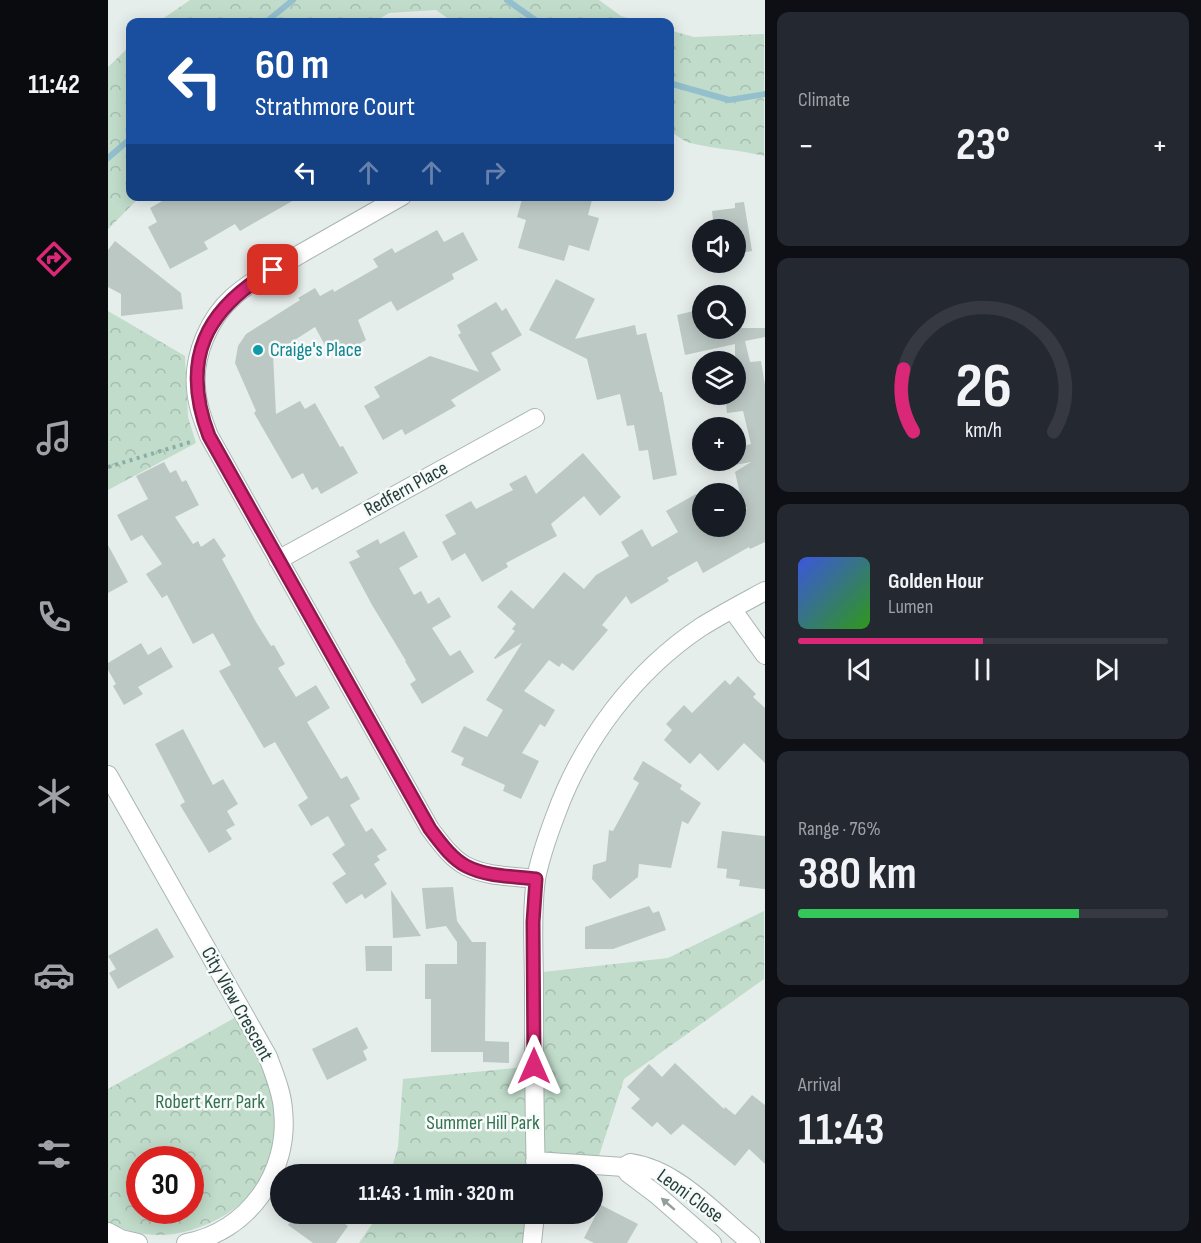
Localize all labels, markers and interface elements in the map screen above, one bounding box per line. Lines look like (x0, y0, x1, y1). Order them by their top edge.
text: 60 m (255, 40, 329, 91)
icon: left (156, 42, 234, 120)
text: 11:42 (28, 69, 80, 101)
text: Climate (798, 88, 850, 112)
text: Strathmore Court (255, 91, 415, 123)
text: 23° (956, 118, 1010, 173)
text: − (798, 126, 814, 166)
text: + (1152, 126, 1168, 166)
icon: left (289, 156, 322, 189)
icon: ahead (352, 156, 385, 189)
icon: ahead (415, 156, 448, 189)
icon: right (478, 156, 511, 189)
map controls (692, 219, 746, 537)
button: sound (692, 219, 746, 273)
icon: directions (33, 238, 75, 280)
pin (247, 244, 298, 295)
icon: arrive (256, 253, 289, 286)
button: search (692, 285, 746, 339)
place label: Craige's Place (270, 338, 362, 362)
marker: Craige's Place (251, 343, 265, 357)
text: 26 (955, 350, 1011, 425)
button: layers (692, 351, 746, 405)
icon: music (33, 417, 75, 459)
button: + (692, 417, 746, 471)
text: km/h (964, 419, 1002, 444)
street label: Redfern Place (360, 456, 452, 522)
button: − (692, 483, 746, 537)
text: Golden Hour (888, 568, 984, 595)
text: Lumen (888, 595, 933, 619)
icon: phone (33, 596, 75, 638)
icon: previous (843, 653, 876, 686)
icon: pause (966, 653, 999, 686)
icon: next (1090, 653, 1123, 686)
icon: climate (33, 775, 75, 817)
text: Range · 76% (798, 817, 881, 841)
text: 380 km (798, 847, 917, 902)
street label: City View Crescent (196, 943, 278, 1065)
icon: car (33, 954, 75, 996)
position arrow (502, 1034, 566, 1098)
text: Arrival (798, 1073, 841, 1097)
park label: Robert Kerr Park (155, 1090, 265, 1114)
text: 11:43 (798, 1103, 885, 1158)
park label: Summer Hill Park (426, 1111, 540, 1135)
icon: filters (33, 1133, 75, 1175)
speed limit sign: 30 (126, 1146, 204, 1224)
street label: Leoni Close (652, 1164, 728, 1228)
text: 11:43 · 1 min · 320 m (359, 1180, 514, 1207)
one-way arrow (661, 1197, 676, 1211)

